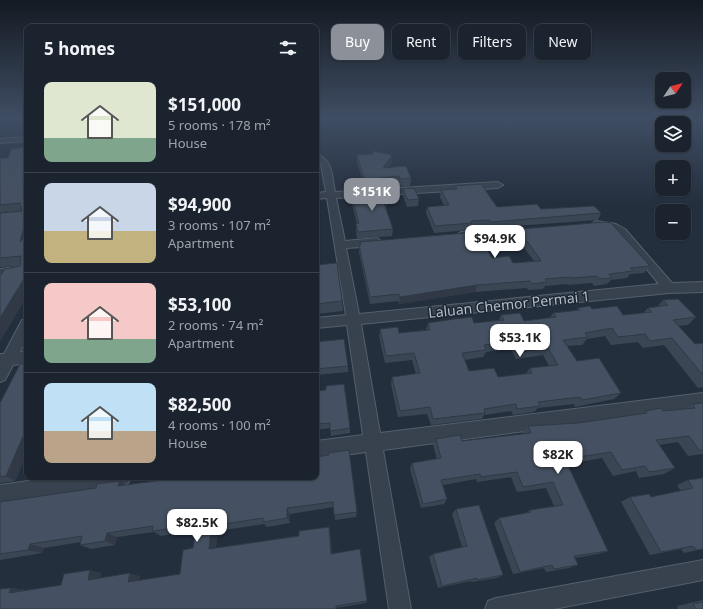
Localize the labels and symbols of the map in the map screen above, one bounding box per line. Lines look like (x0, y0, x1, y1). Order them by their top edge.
north arrow (655, 72, 691, 108)
pin: $151K (344, 178, 400, 212)
pin: $94.9K (462, 225, 528, 259)
street label: Laluan Chemor Permai 1 (427, 286, 591, 322)
pin: $53.1K (487, 324, 553, 358)
pin: $82K (534, 441, 582, 475)
pin: $82.5K (164, 509, 230, 543)

